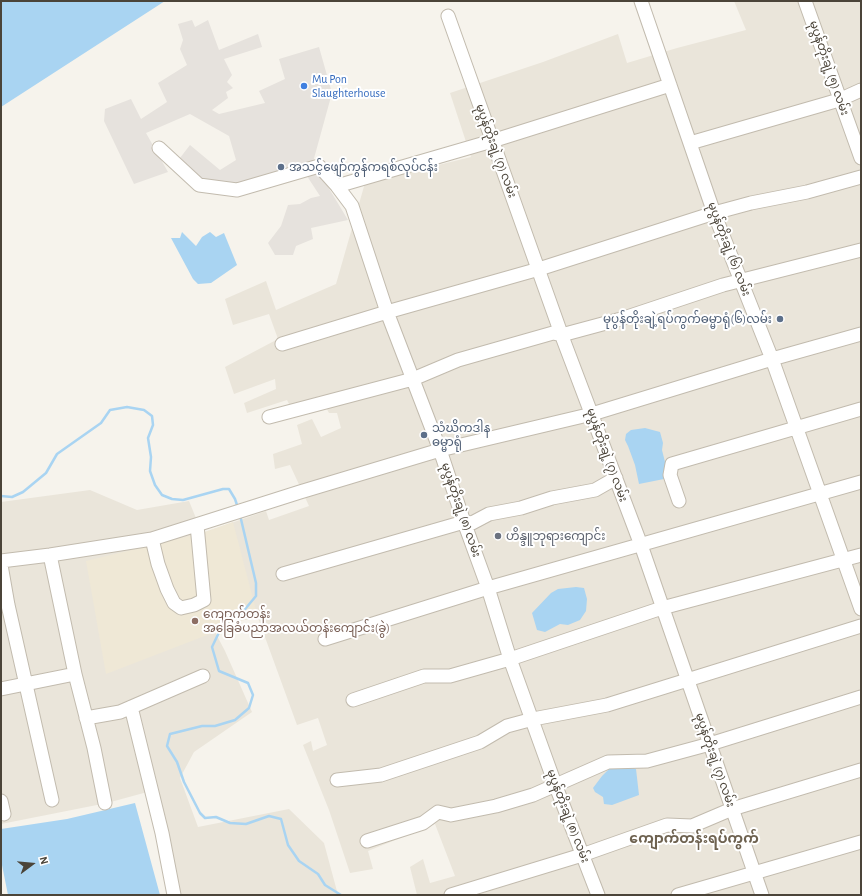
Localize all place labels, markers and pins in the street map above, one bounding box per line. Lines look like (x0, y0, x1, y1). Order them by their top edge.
place label: Mu Pon Slaughterhouse (312, 72, 386, 100)
marker: Mu Pon Slaughterhouse (299, 81, 309, 91)
place label: အသင့်ဖျော်ကွန်ကရစ်လုပ်ငန်း (289, 160, 438, 174)
marker: အသင့်ဖျော်ကွန်ကရစ်လုပ်ငန်း (276, 162, 286, 172)
place label: မုပွန်တိုးချဲ့ရပ်ကွက်ဓမ္မာရုံ(၆)လမ်း (603, 312, 772, 326)
marker: မုပွန်တိုးချဲ့ရပ်ကွက်ဓမ္မာရုံ(၆)လမ်း (775, 314, 785, 324)
place label: သံဃိကဒါန ဓမ္မာရုံ (432, 421, 490, 449)
marker: သံဃိကဒါန ဓမ္မာရုံ (419, 430, 429, 440)
place label: ဟိန္ဒူဘုရားကျောင်း (506, 529, 605, 543)
marker: ဟိန္ဒူဘုရားကျောင်း (493, 531, 503, 541)
place label: ကျောက်တန်း အခြေခံပညာအလယ်တန်းကျောင်း(ခွဲ) (203, 607, 390, 635)
marker: ကျောက်တန်း အခြေခံပညာအလယ်တန်းကျောင်း(ခွဲ) (190, 616, 200, 626)

